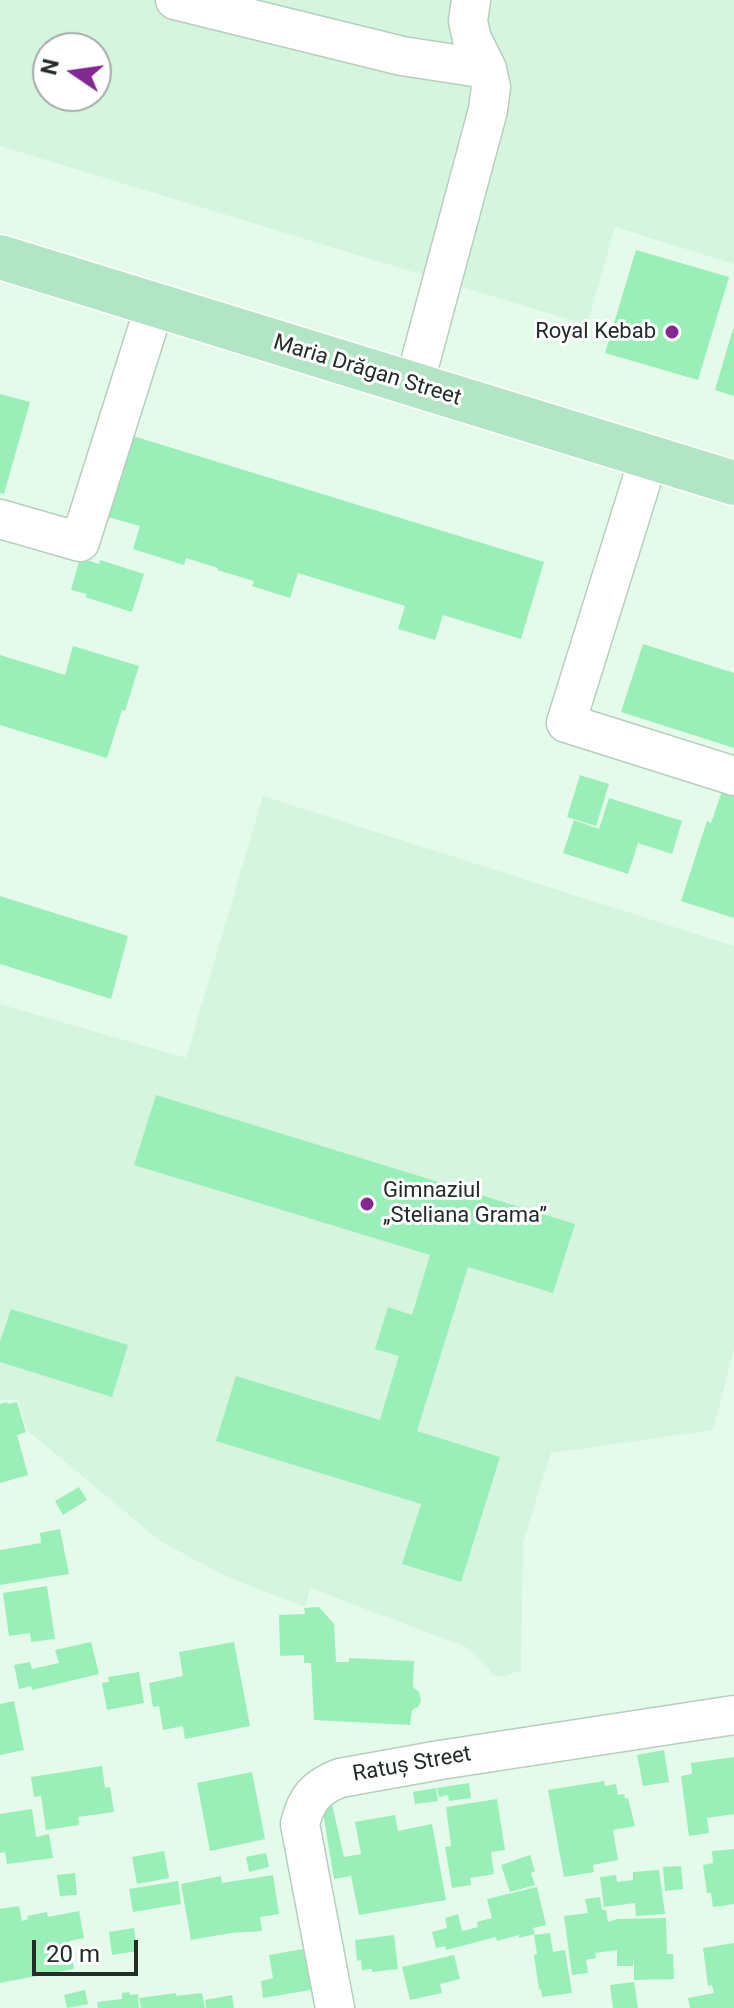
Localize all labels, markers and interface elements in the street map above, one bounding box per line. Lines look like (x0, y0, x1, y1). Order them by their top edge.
north arrow (32, 32, 112, 112)
text: N (36, 57, 64, 77)
place label: Royal Kebab (535, 319, 656, 345)
marker: Royal Kebab (663, 323, 681, 341)
street label: Maria Drăgan Street (270, 330, 464, 412)
place label: Gimnaziul „Steliana Grama” (383, 1178, 547, 1230)
marker: Gimnaziul „Steliana Grama” (358, 1195, 376, 1213)
street label: Ratuș Street (351, 1742, 473, 1788)
scale bar (36, 1924, 142, 1974)
text: 20 m (46, 1940, 100, 1968)

